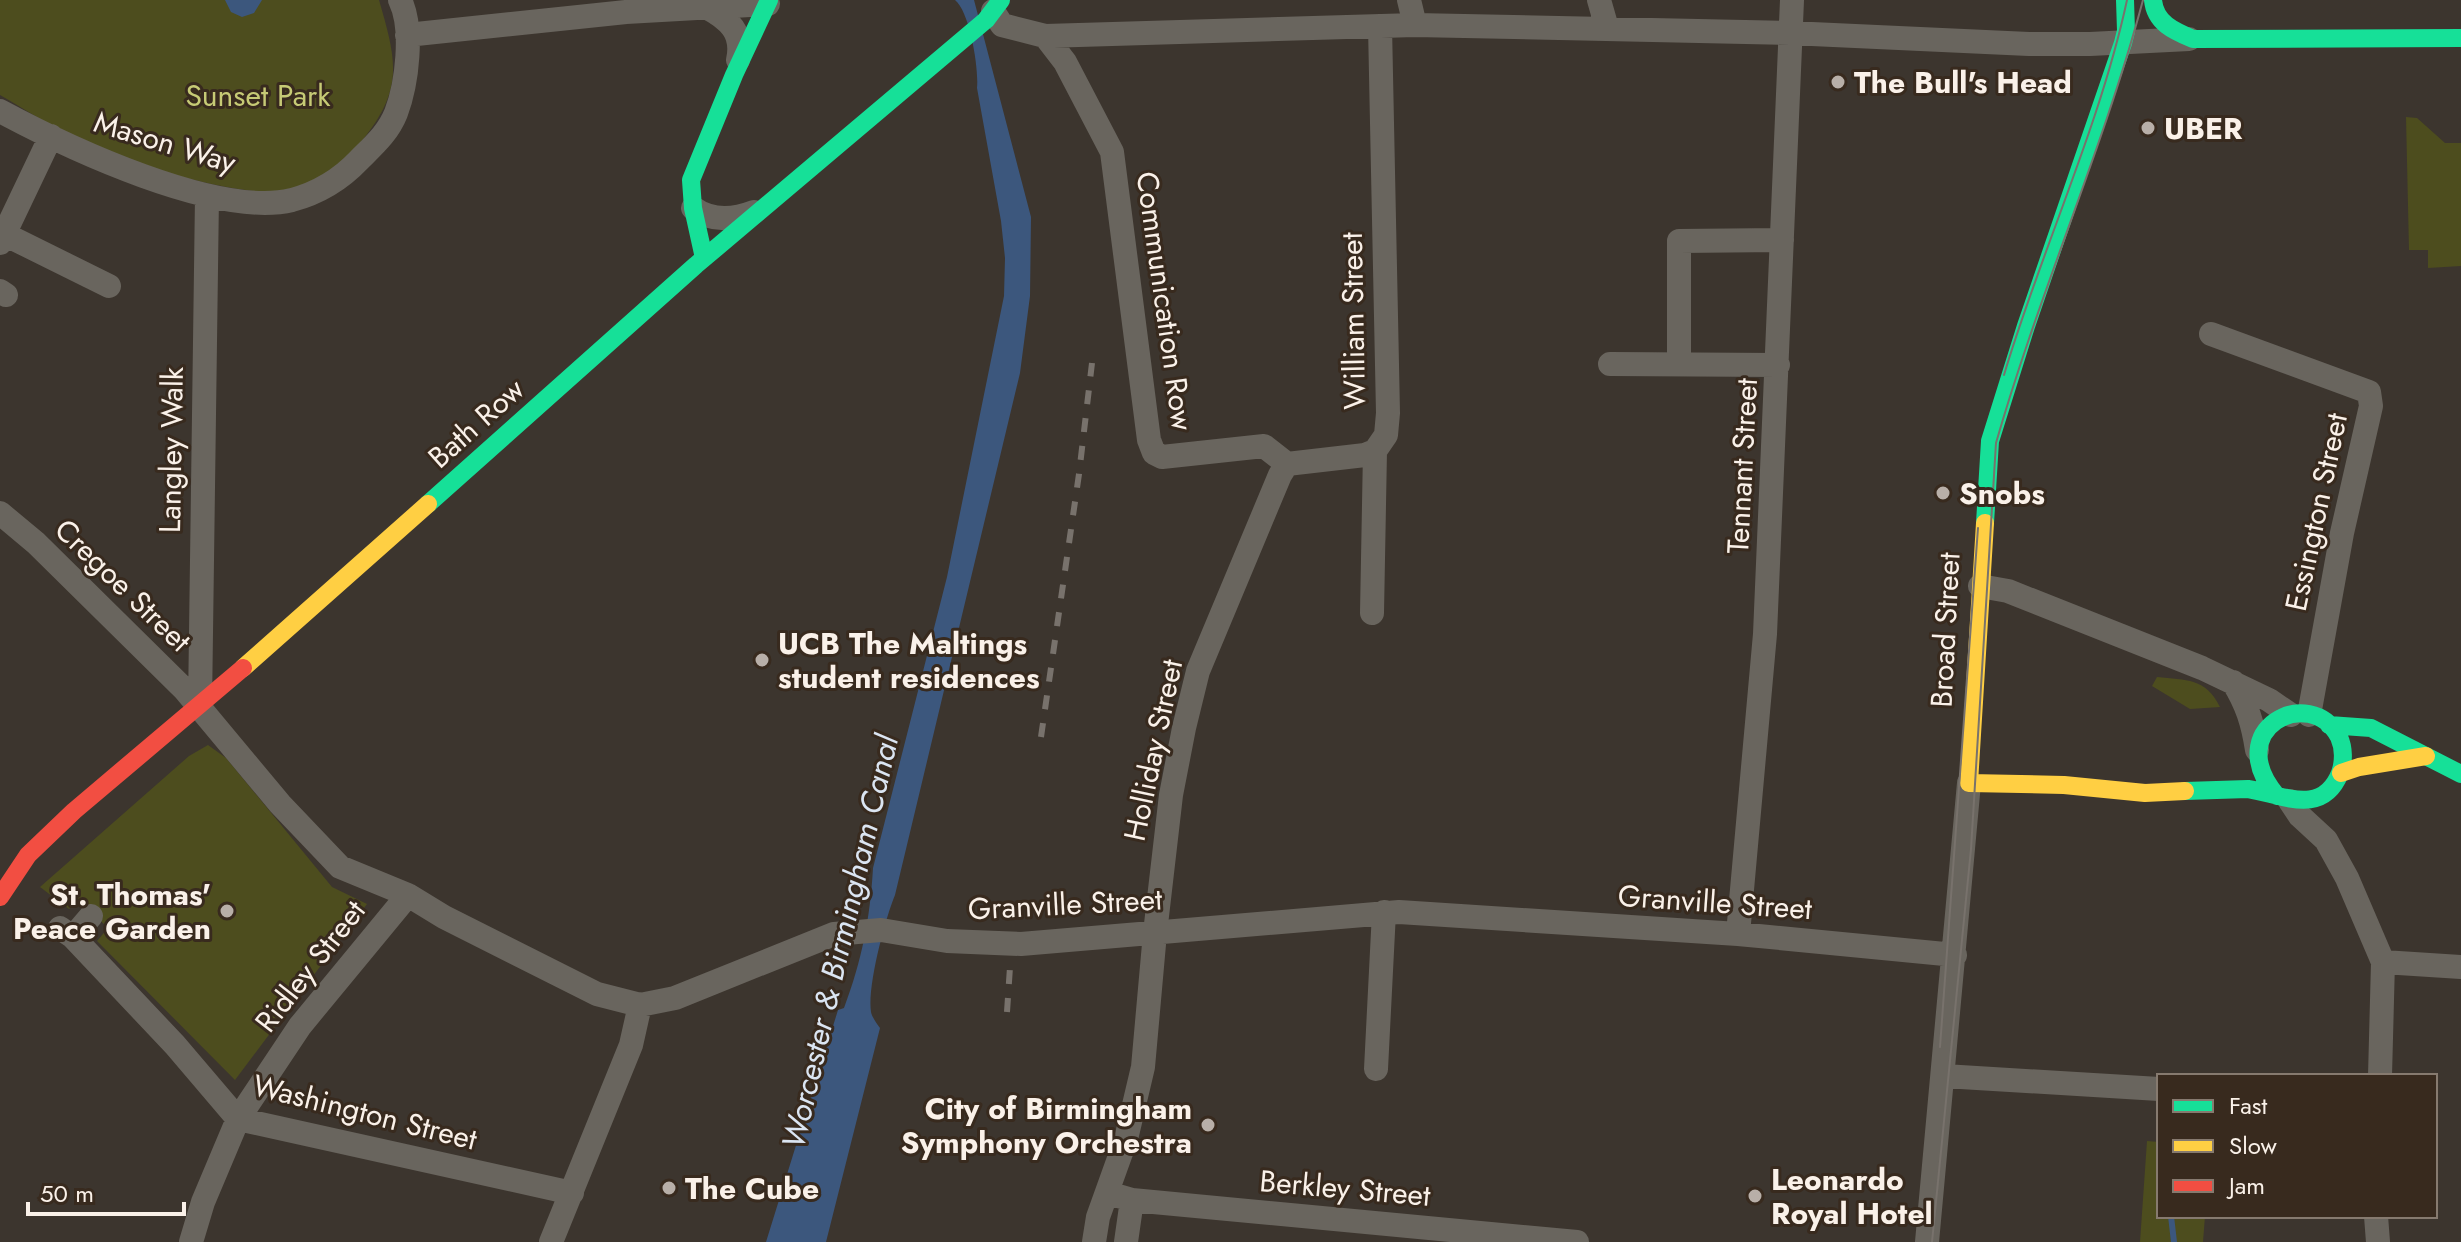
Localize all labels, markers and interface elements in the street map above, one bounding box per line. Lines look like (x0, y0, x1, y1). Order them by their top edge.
place label: The Bull's Head (1854, 61, 2072, 104)
marker: The Bull's Head (1829, 73, 1847, 91)
park label: Sunset Park (185, 74, 331, 117)
street label: Mason Way (89, 100, 242, 184)
place label: UBER (2164, 107, 2243, 150)
marker: UBER (2139, 119, 2157, 137)
street label: Communication Row (1126, 169, 1205, 434)
street label: William Street (1330, 231, 1376, 410)
street label: Langley Walk (148, 366, 194, 533)
street label: Bath Row (418, 368, 534, 478)
street label: Tennant Street (1716, 376, 1768, 555)
street label: Essington Street (2274, 408, 2358, 615)
place label: Snobs (1959, 472, 2045, 515)
marker: Snobs (1934, 484, 1952, 502)
street label: Cregoe Street (45, 509, 202, 662)
street label: Broad Street (1919, 551, 1971, 709)
place label: UCB The Maltings student residences (778, 622, 1040, 699)
marker: UCB The Maltings student residences (753, 651, 771, 669)
street label: Holliday Street (1113, 654, 1193, 845)
water label: Worcester & Birmingham Canal (770, 729, 910, 1153)
place label: St. Thomas' Peace Garden (13, 873, 211, 950)
street label: Granville Street (1617, 874, 1814, 930)
street label: Granville Street (967, 877, 1164, 931)
street label: Ridley Street (245, 890, 376, 1041)
marker: St. Thomas' Peace Garden (218, 902, 236, 920)
street label: Washington Street (248, 1063, 482, 1161)
legend (2157, 1074, 2437, 1218)
place label: City of Birmingham Symphony Orchestra (901, 1087, 1192, 1164)
text: Fast (2229, 1088, 2267, 1123)
marker: City of Birmingham Symphony Orchestra (1199, 1116, 1217, 1134)
text: Slow (2229, 1128, 2277, 1163)
place label: Leonardo Royal Hotel (1771, 1158, 1933, 1235)
street label: Berkley Street (1258, 1159, 1433, 1217)
scale bar (28, 1166, 184, 1216)
place label: The Cube (685, 1167, 819, 1210)
text: Jam (2226, 1168, 2265, 1203)
text: 50 m (40, 1176, 94, 1211)
marker: The Cube (660, 1179, 678, 1197)
marker: Leonardo Royal Hotel (1746, 1187, 1764, 1205)

